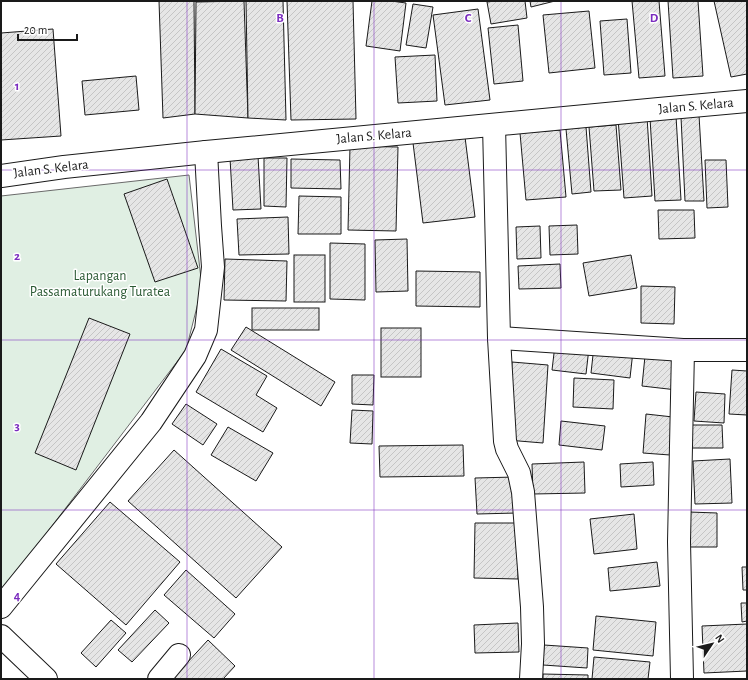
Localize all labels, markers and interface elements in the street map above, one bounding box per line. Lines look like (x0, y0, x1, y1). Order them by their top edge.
text: B (276, 12, 284, 25)
text: C (465, 12, 472, 25)
text: D (650, 12, 659, 25)
scale bar (18, 16, 77, 42)
text: 20 m (24, 24, 47, 36)
text: 1 (15, 80, 19, 93)
street label: Jalan S. Kelara (658, 96, 735, 116)
street label: Jalan S. Kelara (336, 126, 413, 146)
street label: Jalan S. Kelara (13, 157, 90, 181)
text: 2 (14, 250, 20, 263)
park label: Lapangan Passamaturukang Turatea (30, 269, 171, 299)
text: 3 (14, 420, 20, 433)
text: 4 (14, 590, 21, 603)
north arrow (692, 624, 732, 664)
text: N (713, 632, 726, 645)

